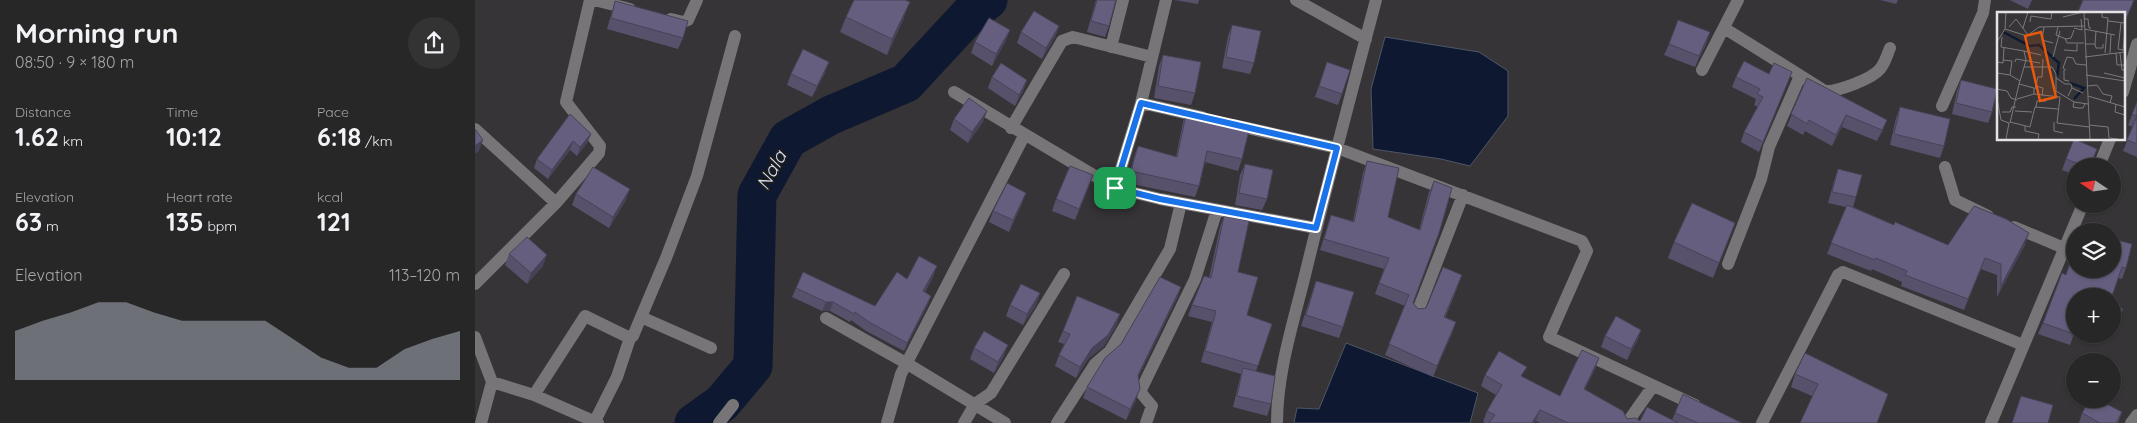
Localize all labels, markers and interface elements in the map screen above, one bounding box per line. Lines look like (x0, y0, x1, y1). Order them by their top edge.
inset map (1997, 12, 2125, 140)
text: Morning run (15, 15, 179, 50)
button: share (408, 17, 460, 69)
text: 08:50 · 9 × 180 m (15, 52, 134, 72)
text: Distance (15, 103, 71, 121)
text: Time (166, 103, 198, 121)
text: Pace (317, 103, 349, 121)
text: 1.62 (15, 121, 59, 152)
text: 10:12 (166, 121, 222, 152)
text: 6:18 (317, 121, 361, 152)
text: km (59, 132, 83, 150)
text: /km (361, 132, 392, 150)
water label: Nala (751, 145, 792, 194)
north arrow (2066, 158, 2121, 212)
map controls (2066, 158, 2121, 408)
pin (1094, 167, 1136, 209)
icon: arrive (1101, 174, 1129, 202)
text: Elevation (15, 188, 74, 206)
text: Heart rate (166, 188, 233, 206)
text: kcal (317, 188, 343, 206)
text: 63 (15, 206, 42, 237)
text: 135 (166, 206, 204, 237)
text: 121 (317, 206, 351, 237)
text: m (42, 217, 59, 235)
text: bpm (204, 217, 237, 235)
button: layers (2066, 223, 2121, 278)
text: Elevation (15, 265, 82, 285)
text: 113–120 m (389, 265, 460, 285)
button: + (2066, 288, 2121, 343)
button: − (2066, 353, 2121, 408)

